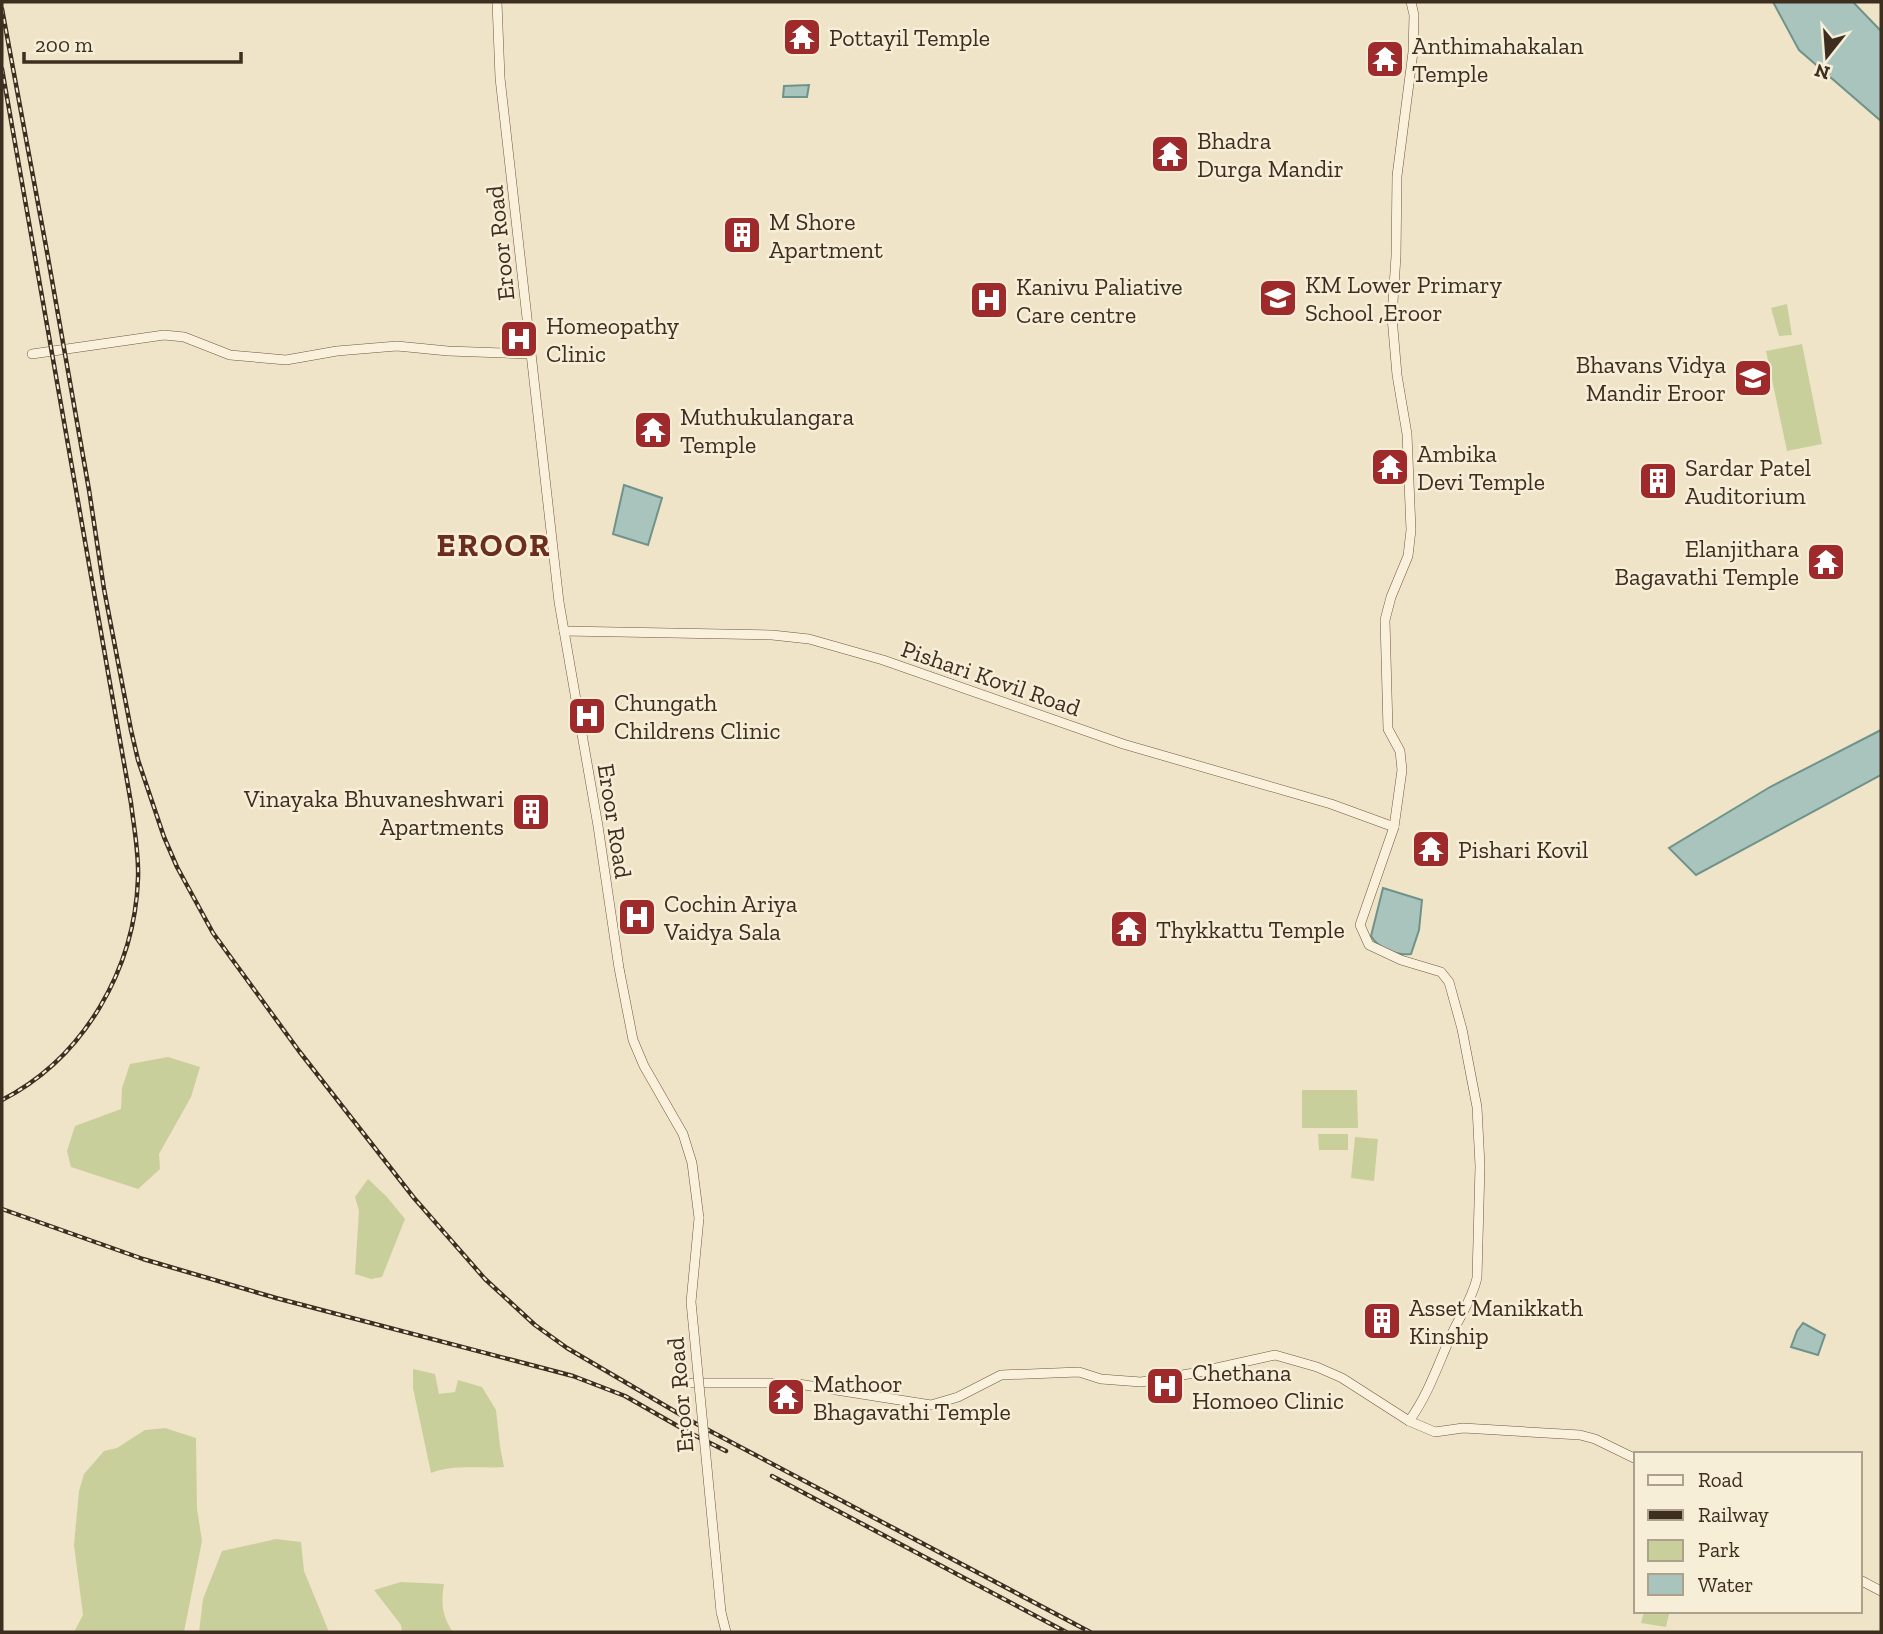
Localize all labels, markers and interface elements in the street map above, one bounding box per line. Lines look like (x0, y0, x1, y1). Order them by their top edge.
temple icon: Pottayil Temple (781, 16, 823, 58)
scale bar (24, 21, 242, 65)
north arrow (1792, 21, 1862, 91)
place label: Pottayil Temple (829, 23, 990, 52)
place label: Anthimahakalan Temple (1412, 31, 1584, 88)
text: 200 m (35, 32, 93, 57)
temple icon: Anthimahakalan Temple (1364, 38, 1406, 80)
text: N (1812, 59, 1832, 85)
place label: Bhadra Durga Mandir (1197, 126, 1344, 183)
temple icon: Bhadra Durga Mandir (1149, 133, 1191, 175)
street label: Eroor Road (480, 184, 520, 302)
place label: M Shore Apartment (769, 207, 883, 264)
building icon: M Shore Apartment (721, 214, 763, 256)
place label: KM Lower Primary School ,Eroor (1305, 270, 1503, 327)
place label: Kanivu Paliative Care centre (1016, 272, 1183, 329)
school or university icon: KM Lower Primary School ,Eroor (1257, 277, 1299, 319)
hospital icon: Kanivu Paliative Care centre (968, 279, 1010, 321)
place label: Homeopathy Clinic (546, 311, 680, 368)
hospital icon: Homeopathy Clinic (498, 318, 540, 360)
place label: Bhavans Vidya Mandir Eroor (1576, 350, 1726, 407)
school or university icon: Bhavans Vidya Mandir Eroor (1732, 357, 1774, 399)
place label: Muthukulangara Temple (680, 402, 854, 459)
temple icon: Muthukulangara Temple (632, 409, 674, 451)
place label: Ambika Devi Temple (1417, 439, 1545, 496)
temple icon: Ambika Devi Temple (1369, 446, 1411, 488)
place label: Sardar Patel Auditorium (1685, 453, 1811, 510)
building icon: Sardar Patel Auditorium (1637, 460, 1679, 502)
district label: EROOR (437, 526, 551, 564)
place label: Elanjithara Bagavathi Temple (1615, 534, 1799, 591)
temple icon: Elanjithara Bagavathi Temple (1805, 541, 1847, 583)
street label: Pishari Kovil Road (898, 634, 1084, 722)
place label: Chungath Childrens Clinic (614, 688, 780, 745)
hospital icon: Chungath Childrens Clinic (566, 695, 608, 737)
street label: Eroor Road (592, 762, 638, 880)
place label: Vinayaka Bhuvaneshwari Apartments (243, 784, 504, 841)
building icon: Vinayaka Bhuvaneshwari Apartments (510, 791, 552, 833)
temple icon: Pishari Kovil (1410, 828, 1452, 870)
place label: Pishari Kovil (1458, 835, 1588, 864)
place label: Cochin Ariya Vaidya Sala (663, 889, 798, 946)
hospital icon: Cochin Ariya Vaidya Sala (616, 896, 658, 938)
temple icon: Thykkattu Temple (1108, 908, 1150, 950)
place label: Thykkattu Temple (1156, 915, 1345, 944)
place label: Asset Manikkath Kinship (1409, 1293, 1584, 1350)
building icon: Asset Manikkath Kinship (1361, 1300, 1403, 1342)
street label: Eroor Road (661, 1336, 699, 1454)
place label: Chethana Homoeo Clinic (1192, 1358, 1344, 1415)
hospital icon: Chethana Homoeo Clinic (1144, 1365, 1186, 1407)
place label: Mathoor Bhagavathi Temple (813, 1369, 1011, 1426)
temple icon: Mathoor Bhagavathi Temple (765, 1376, 807, 1418)
legend (1634, 1452, 1862, 1613)
text: Road (1698, 1467, 1744, 1492)
text: Railway (1698, 1502, 1769, 1527)
text: Park (1698, 1537, 1740, 1562)
text: Water (1698, 1572, 1753, 1597)

